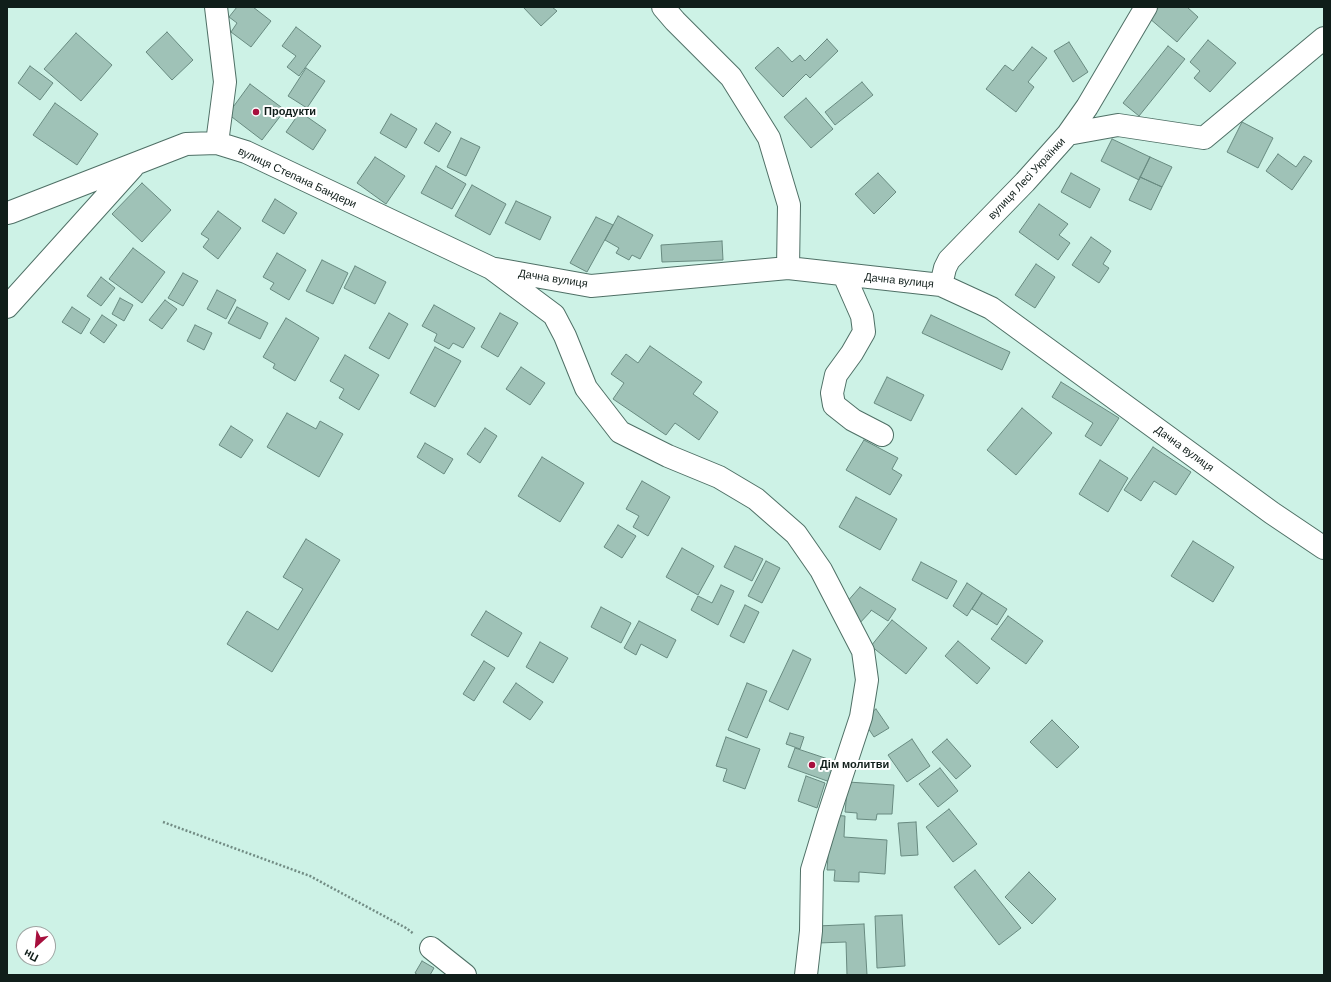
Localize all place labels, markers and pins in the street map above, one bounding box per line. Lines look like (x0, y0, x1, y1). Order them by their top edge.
place label: Продукти (264, 105, 316, 119)
marker: Продукти (251, 107, 261, 117)
place label: Дім молитви (820, 758, 889, 772)
marker: Дім молитви (807, 760, 817, 770)

